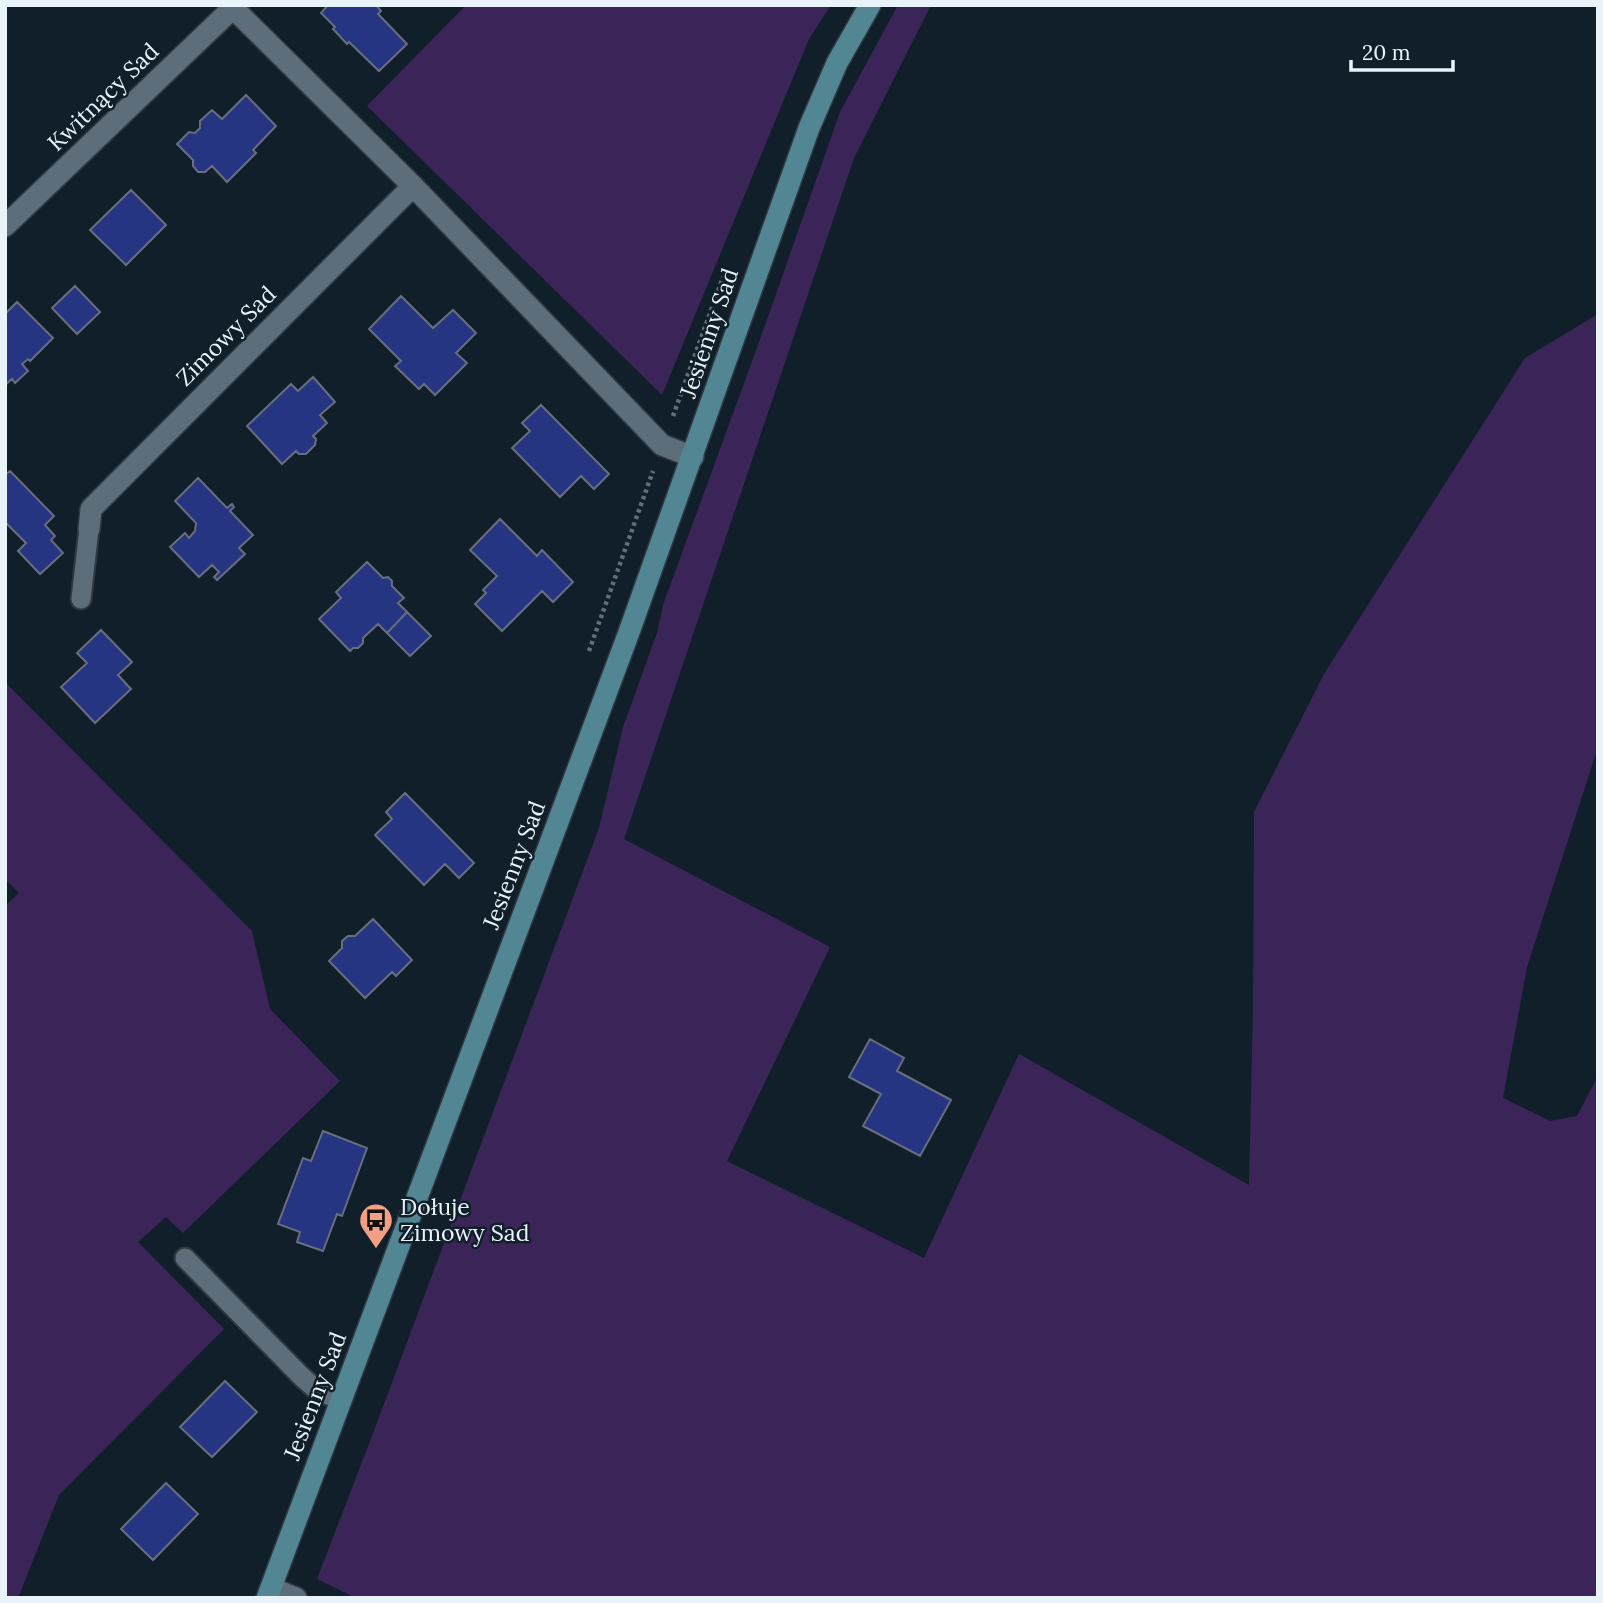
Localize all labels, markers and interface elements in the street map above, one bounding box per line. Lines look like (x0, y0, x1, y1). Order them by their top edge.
scale bar (1351, 28, 1452, 72)
street label: Kwitnący Sad (41, 36, 165, 157)
text: 20 m (1362, 39, 1411, 66)
street label: Jesienny Sad (673, 264, 744, 402)
street label: Zimowy Sad (170, 279, 282, 392)
street label: Jesienny Sad (475, 796, 551, 934)
place label: Dołuje Zimowy Sad (400, 1192, 530, 1247)
bus stop icon: Dołuje Zimowy Sad (357, 1201, 395, 1250)
street label: Jesienny Sad (276, 1327, 352, 1465)

